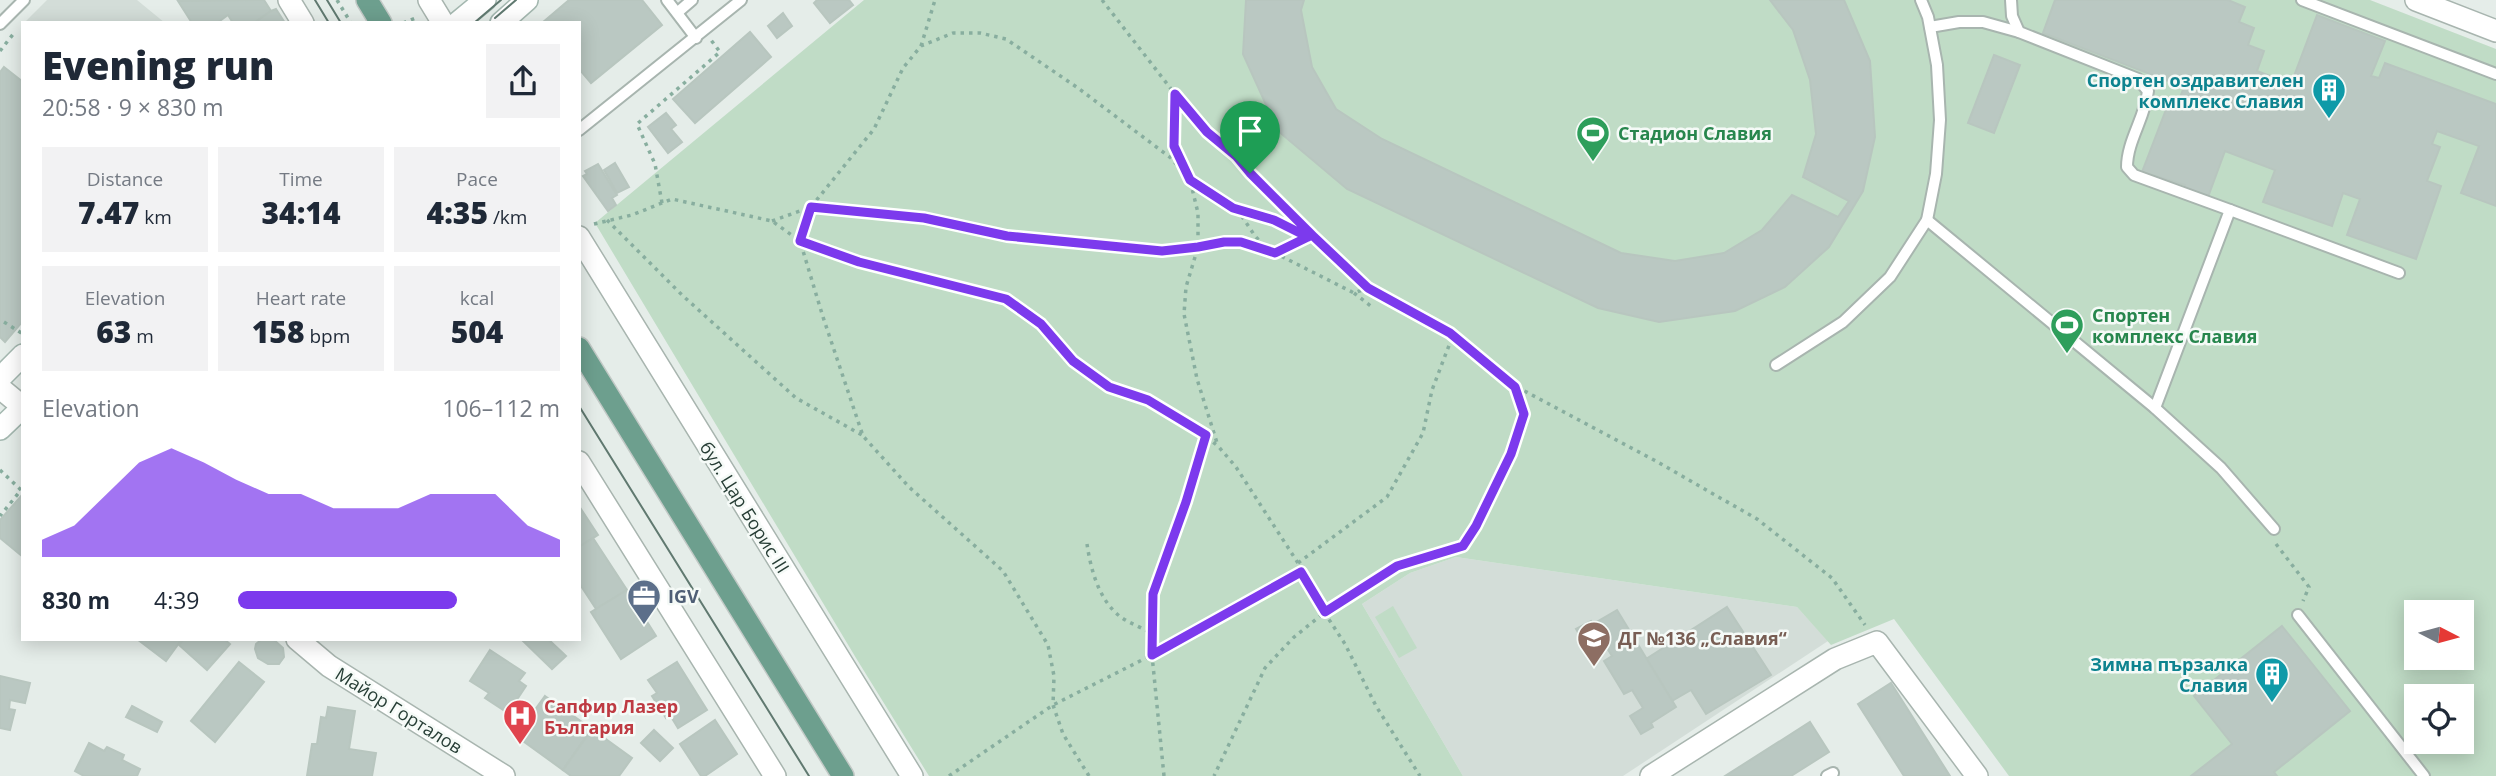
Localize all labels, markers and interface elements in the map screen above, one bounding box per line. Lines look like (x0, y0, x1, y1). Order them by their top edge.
text: Evening run (42, 39, 274, 91)
button: share (486, 44, 560, 118)
place label: Спортен оздравителен комплекс Славия (2087, 68, 2304, 113)
building icon: Спортен оздравителен комплекс Славия (2310, 71, 2348, 120)
text: 20:58 · 9 × 830 m (42, 91, 224, 123)
pin (1220, 101, 1280, 173)
icon: arrive (1231, 112, 1269, 150)
sports icon: Стадион Славия (1574, 114, 1612, 163)
place label: Стадион Славия (1618, 121, 1772, 145)
text: Distance (87, 166, 163, 192)
text: Time (279, 166, 323, 192)
text: Pace (456, 166, 498, 192)
text: 7.47 (78, 192, 139, 233)
text: 34:14 (262, 192, 340, 233)
text: 4:35 (427, 192, 488, 233)
text: km (139, 204, 172, 230)
text: /km (488, 204, 527, 230)
text: Elevation (85, 285, 165, 311)
text: Heart rate (256, 285, 346, 311)
text: kcal (460, 285, 494, 311)
place label: Спортен комплекс Славия (2092, 303, 2257, 348)
sports icon: Спортен комплекс Славия (2048, 306, 2086, 355)
text: 63 (96, 311, 131, 352)
text: 158 (252, 311, 304, 352)
text: 504 (451, 311, 503, 352)
text: m (131, 323, 154, 349)
text: bpm (304, 323, 350, 349)
text: Elevation (42, 392, 140, 424)
text: 106–112 m (442, 392, 560, 424)
street label: бул. Цар Борис III (695, 437, 795, 577)
office icon: IGV (625, 577, 663, 626)
text: 830 m (42, 584, 110, 616)
text: 4:39 (154, 584, 200, 616)
place label: IGV (668, 584, 699, 608)
north arrow (2404, 600, 2474, 670)
map controls (2404, 600, 2474, 754)
school or university icon: ДГ №136 „Славия“ (1575, 619, 1613, 668)
place label: ДГ №136 „Славия“ (1618, 626, 1787, 650)
place label: Зимна пързалка Славия (2090, 652, 2248, 697)
building icon: Зимна пързалка Славия (2253, 655, 2291, 704)
street label: Майор Горталов (331, 661, 467, 759)
button: locate (2404, 684, 2474, 754)
place label: Сапфир Лазер България (544, 694, 678, 739)
hospital icon: Сапфир Лазер България (501, 697, 539, 746)

